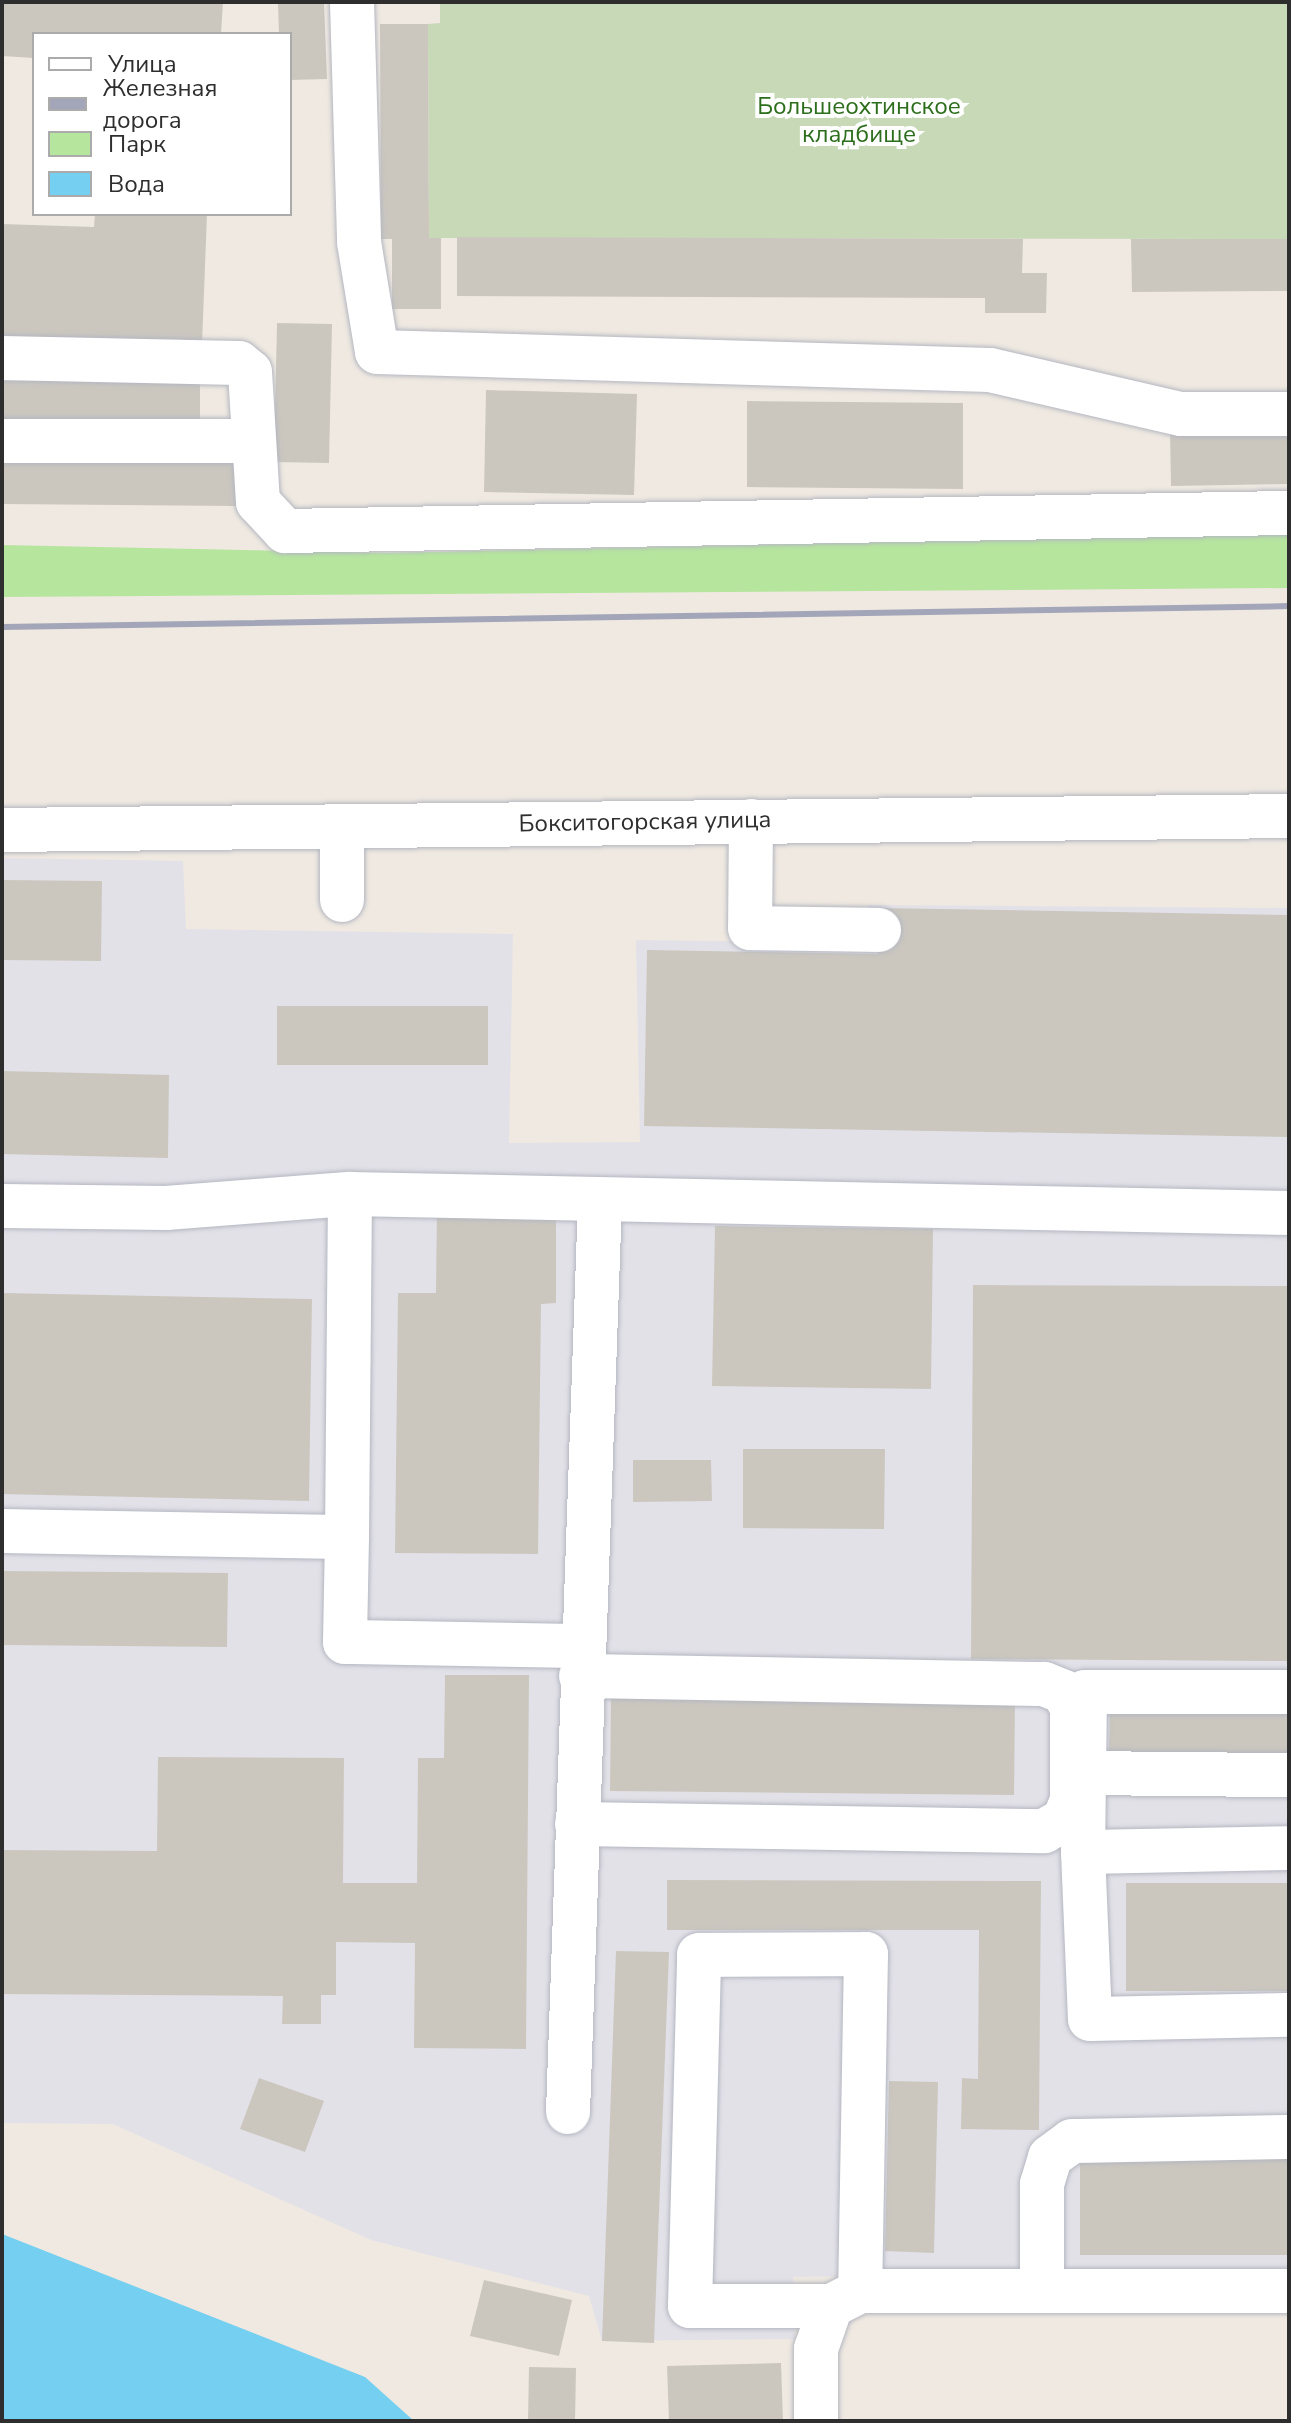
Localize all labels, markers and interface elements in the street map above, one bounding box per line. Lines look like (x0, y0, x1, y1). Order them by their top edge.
legend (32, 32, 292, 216)
text: Улица (108, 48, 177, 80)
text: Железная дорога (103, 72, 217, 136)
park label: Большеохтинское кладбище (757, 93, 961, 149)
text: Парк (108, 128, 166, 160)
text: Вода (108, 168, 165, 200)
street label: Бокситогорская улица (518, 805, 772, 839)

